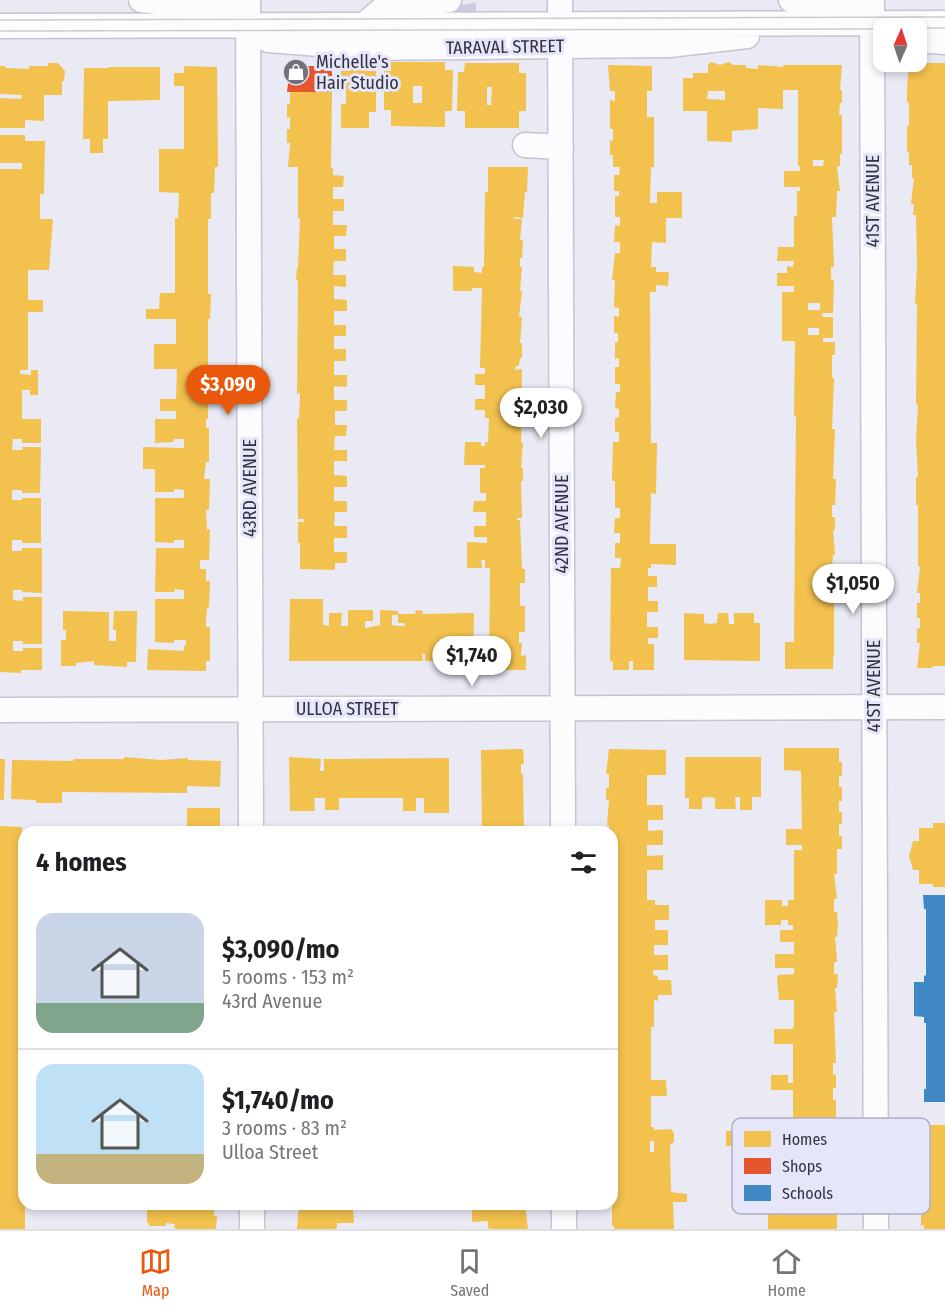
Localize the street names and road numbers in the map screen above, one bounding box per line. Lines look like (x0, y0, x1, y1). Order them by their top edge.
street label: TARAVAL STREET (446, 35, 565, 59)
street label: 41ST AVENUE (862, 155, 884, 247)
street label: 43RD AVENUE (239, 439, 261, 537)
street label: 42ND AVENUE (551, 475, 573, 573)
street label: 41ST AVENUE (863, 640, 885, 732)
street label: ULLOA STREET (296, 698, 399, 720)

